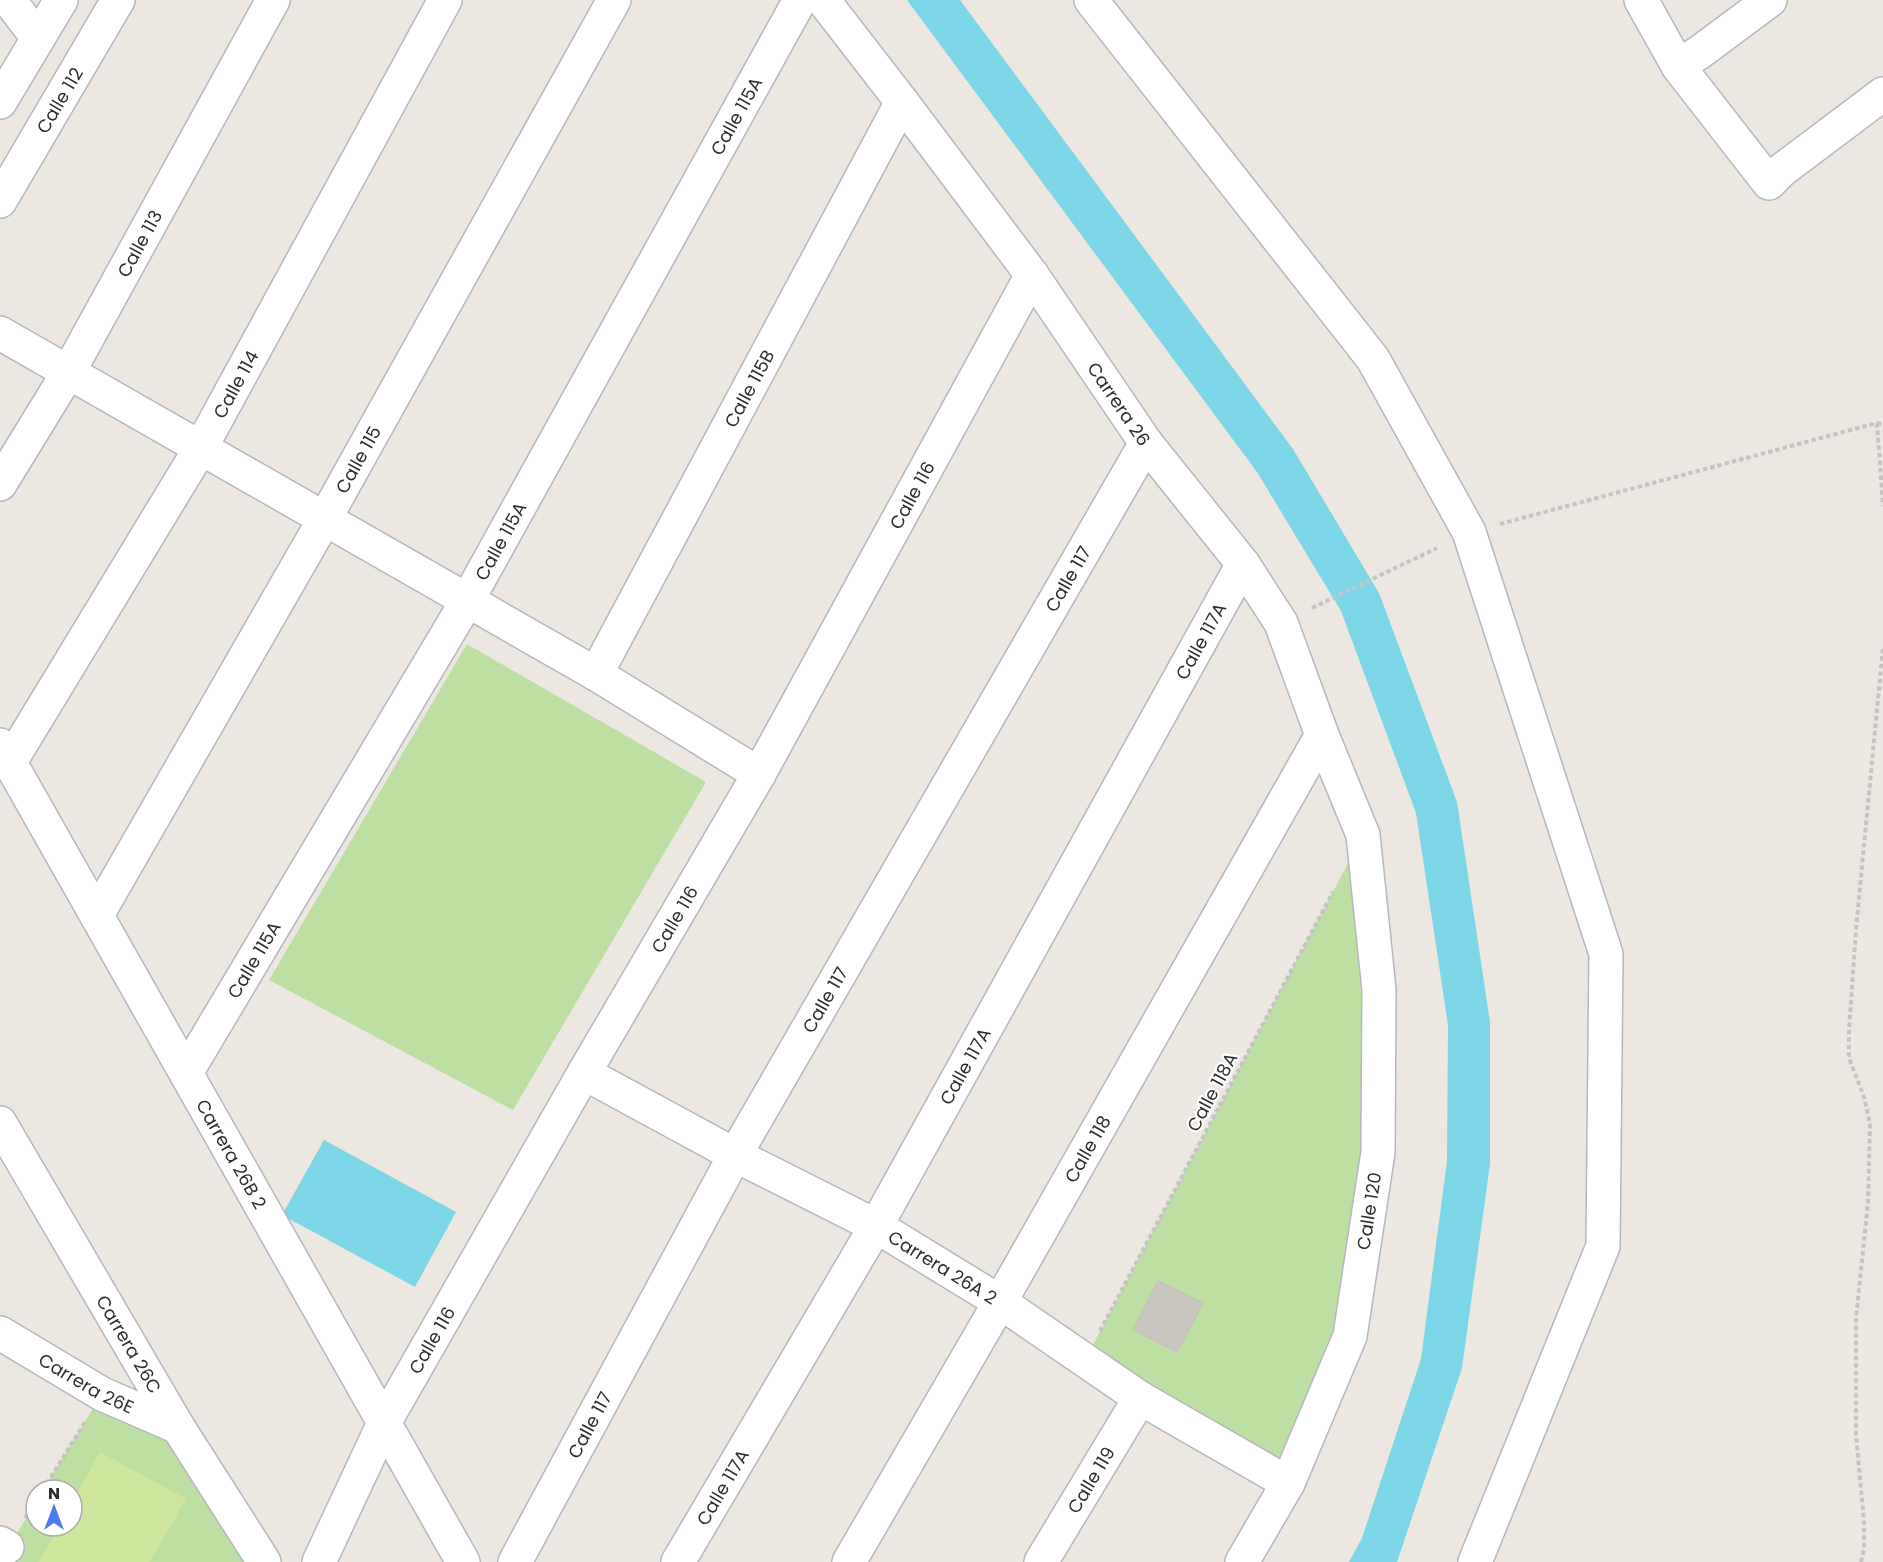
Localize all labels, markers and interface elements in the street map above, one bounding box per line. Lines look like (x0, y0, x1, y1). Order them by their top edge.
street label: Calle 112 (30, 62, 88, 138)
street label: Calle 115A (704, 72, 768, 159)
street label: Calle 113 (111, 205, 168, 281)
street label: Calle 115B (718, 345, 780, 432)
street label: Calle 114 (207, 346, 264, 423)
street label: Carrera 26 (1082, 357, 1157, 451)
street label: Calle 115 (329, 421, 387, 498)
street label: Calle 116 (883, 457, 940, 533)
street label: Calle 115A (469, 497, 532, 585)
street label: Calle 117 (1039, 541, 1097, 616)
street label: Calle 117A (1169, 598, 1232, 684)
street label: Calle 116 (645, 881, 704, 957)
street label: Calle 115A (221, 916, 286, 1003)
street label: Calle 117 (796, 962, 854, 1037)
street label: Calle 117A (933, 1023, 996, 1109)
street label: Calle 118A (1181, 1048, 1243, 1136)
street label: Carrera 26B 2 (191, 1094, 273, 1213)
street label: Calle 118 (1058, 1110, 1116, 1187)
street label: Calle 120 (1351, 1170, 1387, 1252)
street label: Carrera 26A 2 (884, 1224, 1002, 1310)
street label: Carrera 26C (91, 1290, 168, 1398)
street label: Calle 116 (402, 1302, 461, 1378)
street label: Carrera 26E (34, 1347, 138, 1419)
street label: Calle 117 (561, 1387, 617, 1463)
street label: Calle 119 (1061, 1442, 1120, 1518)
street label: Calle 117A (690, 1444, 754, 1530)
north arrow (24, 1478, 84, 1538)
text: N (48, 1482, 60, 1505)

